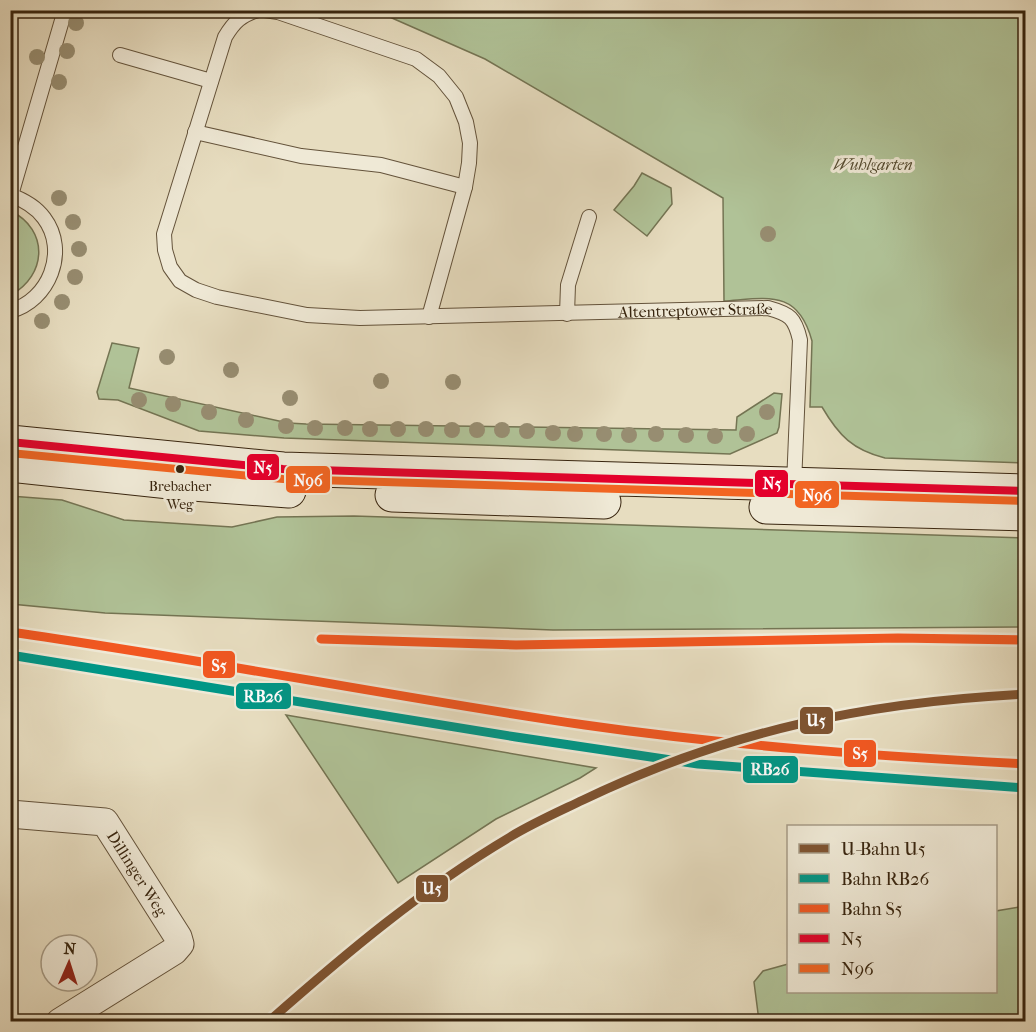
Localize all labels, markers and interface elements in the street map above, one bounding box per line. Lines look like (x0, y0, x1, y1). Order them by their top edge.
park label: Wuhlgarten (833, 155, 913, 174)
street label: Altentreptower Straße (617, 298, 775, 321)
line badge: N5 (246, 453, 280, 481)
text: N5 (253, 458, 273, 477)
marker: Brebacher Weg (174, 463, 186, 475)
line badge: N96 (285, 465, 331, 494)
line badge: N5 (754, 469, 789, 498)
text: N96 (293, 471, 323, 491)
text: N5 (762, 474, 782, 493)
place label: Brebacher Weg (149, 478, 211, 513)
line badge: N96 (794, 480, 840, 509)
text: N96 (802, 486, 832, 506)
line badge: S5 (202, 650, 236, 679)
text: S5 (211, 656, 227, 675)
line badge: RB26 (235, 682, 292, 710)
text: RB26 (244, 687, 283, 706)
line badge: U5 (799, 706, 834, 735)
text: U5 (805, 711, 826, 730)
line badge: S5 (843, 739, 877, 768)
text: S5 (852, 744, 868, 763)
line badge: RB26 (742, 755, 799, 784)
text: RB26 (751, 760, 790, 779)
legend (787, 825, 997, 993)
street label: Dillinger Weg (103, 827, 172, 920)
text: U-Bahn U5 (841, 839, 926, 860)
text: Bahn RB26 (841, 869, 929, 890)
line badge: U5 (415, 874, 449, 903)
text: U5 (421, 879, 442, 898)
text: Bahn S5 (841, 899, 903, 920)
text: N5 (841, 929, 863, 950)
north arrow (39, 933, 99, 993)
text: N (63, 939, 77, 958)
text: N96 (841, 959, 874, 980)

